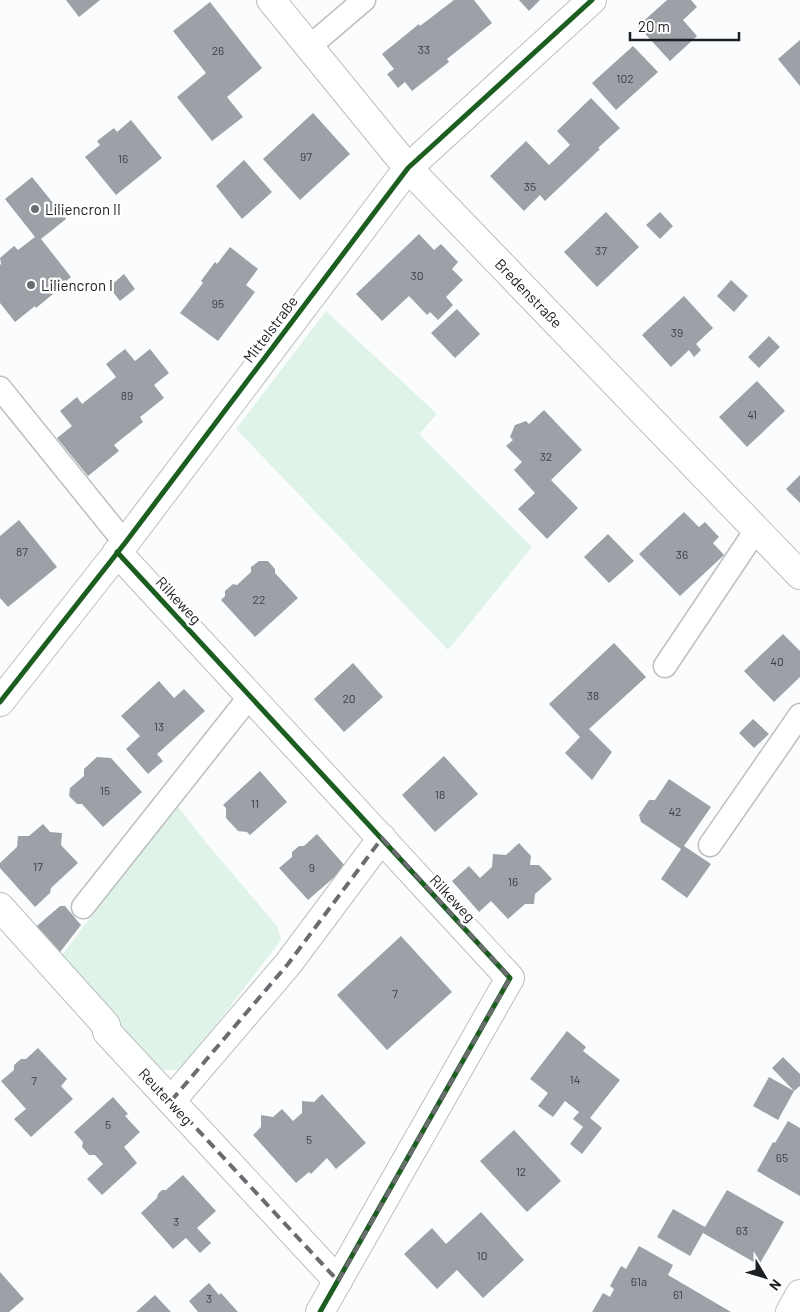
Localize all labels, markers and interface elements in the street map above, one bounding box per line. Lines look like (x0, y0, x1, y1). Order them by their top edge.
scale bar (630, 10, 739, 42)
text: 20 m (638, 17, 670, 35)
house number: 33 (418, 42, 430, 56)
house number: 26 (212, 43, 224, 57)
house number: 102 (616, 71, 634, 85)
house number: 97 (300, 149, 312, 163)
house number: 16 (118, 151, 128, 165)
house number: 35 (524, 179, 536, 193)
place label: Liliencron II (45, 200, 121, 218)
marker: Liliencron II (29, 203, 41, 215)
house number: 37 (595, 243, 607, 257)
street label: Bredenstraße (492, 255, 566, 331)
house number: 30 (411, 268, 423, 282)
place label: Liliencron I (41, 276, 113, 294)
marker: Liliencron I (25, 279, 37, 291)
street label: Mittelstraße (239, 292, 301, 366)
house number: 95 (212, 296, 224, 310)
house number: 39 (671, 325, 683, 339)
house number: 89 (121, 388, 133, 402)
house number: 41 (747, 407, 757, 421)
house number: 32 (540, 449, 552, 463)
house number: 87 (16, 544, 28, 558)
house number: 36 (676, 547, 688, 561)
street label: Rilkeweg (153, 573, 205, 627)
house number: 22 (253, 592, 265, 606)
house number: 40 (770, 654, 784, 668)
house number: 38 (587, 688, 599, 702)
house number: 20 (342, 691, 356, 705)
house number: 13 (154, 719, 164, 733)
house number: 15 (100, 783, 110, 797)
house number: 18 (435, 787, 445, 801)
house number: 11 (251, 796, 259, 810)
house number: 42 (668, 804, 682, 818)
house number: 17 (33, 859, 43, 873)
house number: 9 (309, 860, 315, 874)
street label: Rilkeweg (427, 871, 479, 925)
house number: 16 (508, 874, 518, 888)
house number: 7 (392, 986, 398, 1000)
street label: Reuterweg (135, 1064, 197, 1128)
house number: 14 (570, 1072, 580, 1086)
house number: 7 (31, 1073, 37, 1087)
house number: 5 (105, 1117, 111, 1131)
house number: 5 (306, 1132, 312, 1146)
house number: 65 (776, 1150, 788, 1164)
house number: 12 (516, 1164, 526, 1178)
house number: 3 (173, 1214, 179, 1228)
house number: 63 (736, 1223, 748, 1237)
house number: 10 (477, 1248, 487, 1262)
north arrow (740, 1252, 790, 1302)
house number: 61a (631, 1274, 647, 1288)
text: N (766, 1276, 785, 1294)
house number: 61 (673, 1287, 683, 1301)
house number: 3 (206, 1291, 212, 1305)

